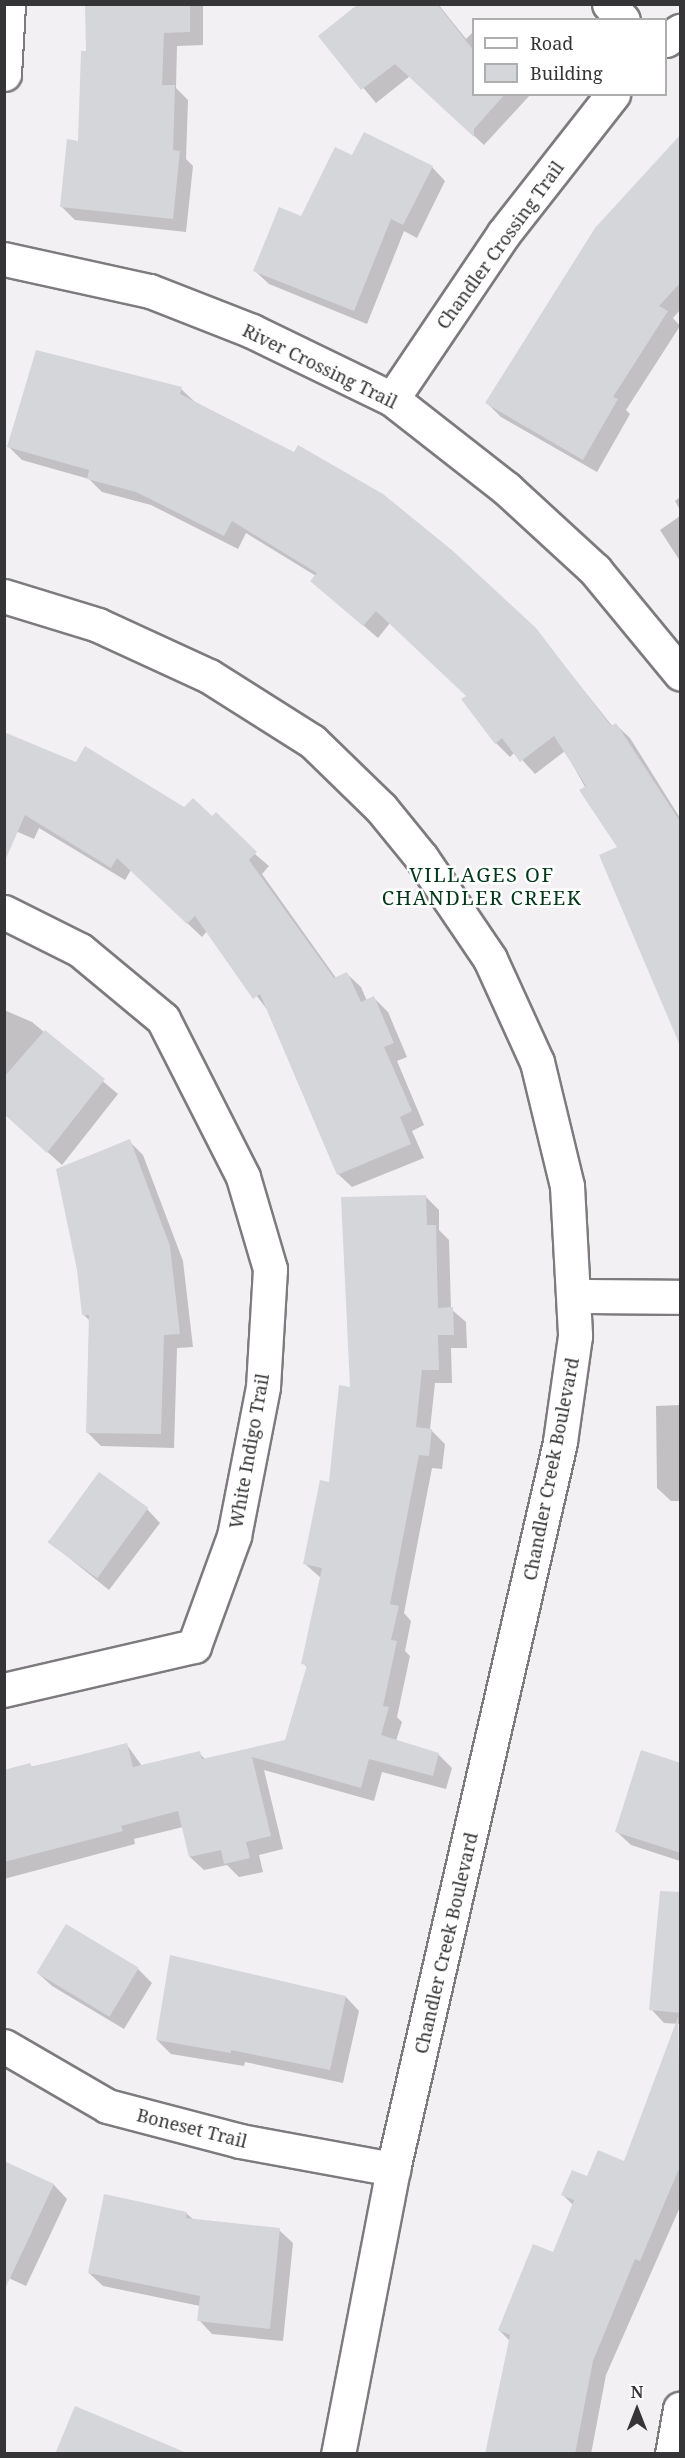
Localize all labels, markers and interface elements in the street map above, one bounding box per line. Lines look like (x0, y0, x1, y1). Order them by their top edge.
legend (472, 18, 667, 96)
text: Road (530, 31, 573, 55)
text: Building (530, 61, 603, 85)
street label: Chandler Crossing Trail (432, 157, 568, 333)
street label: River Crossing Trail (239, 319, 401, 413)
district label: VILLAGES OF CHANDLER CREEK (382, 863, 582, 910)
street label: Chandler Creek Boulevard (519, 1356, 583, 1582)
street label: White Indigo Trail (225, 1372, 273, 1530)
street label: Chandler Creek Boulevard (410, 1830, 482, 2056)
street label: Boneset Trail (135, 2104, 249, 2152)
north arrow (607, 2380, 667, 2440)
text: N (631, 2381, 643, 2403)

